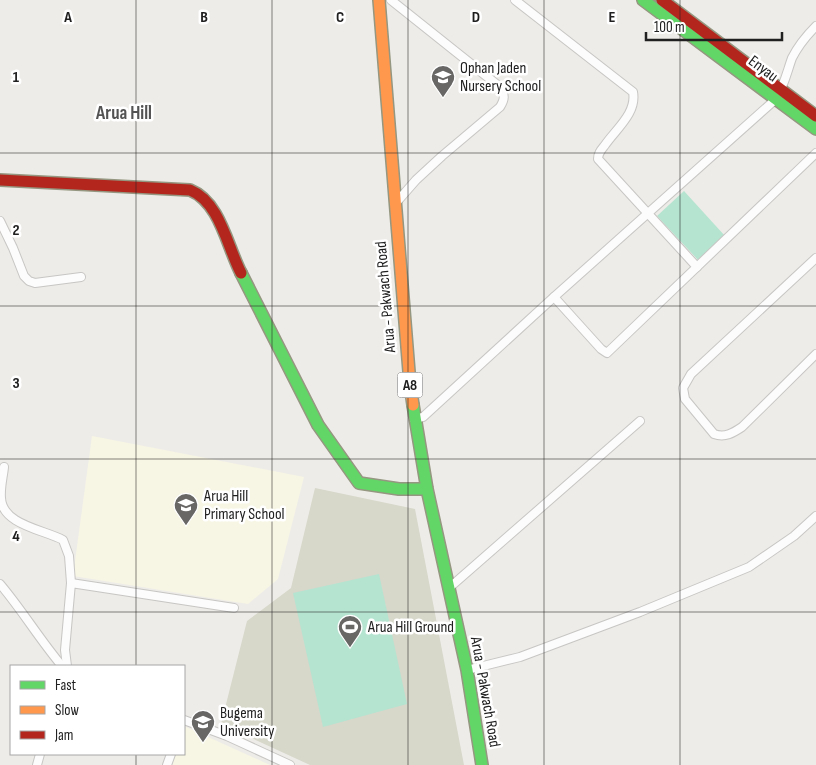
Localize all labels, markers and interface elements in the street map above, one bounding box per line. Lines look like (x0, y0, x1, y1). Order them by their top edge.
text: A (63, 8, 72, 27)
text: B (200, 8, 208, 27)
text: C (336, 8, 344, 27)
text: D (472, 8, 480, 27)
text: E (609, 8, 616, 27)
scale bar (646, 10, 782, 42)
text: 100 m (654, 18, 685, 37)
street label: Enyau (744, 52, 782, 86)
place label: Ophan Jaden Nursery School (460, 59, 541, 96)
school or university icon: Ophan Jaden Nursery School (430, 64, 456, 98)
text: 1 (13, 68, 20, 87)
district label: Arua Hill (95, 102, 152, 125)
text: 2 (12, 221, 20, 240)
street label: Arua - Pakwach Road (372, 240, 400, 355)
road number: A8 (398, 372, 422, 398)
text: 3 (12, 374, 20, 393)
place label: Arua Hill Primary School (203, 487, 285, 524)
school or university icon: Arua Hill Primary School (173, 492, 199, 526)
text: 4 (12, 527, 20, 546)
sports icon: Arua Hill Ground (337, 614, 363, 648)
place label: Arua Hill Ground (367, 618, 454, 637)
street label: Arua - Pakwach Road (466, 634, 504, 749)
legend (10, 665, 185, 755)
text: Fast (55, 676, 77, 695)
text: Slow (55, 701, 79, 720)
place label: Bugema University (220, 704, 274, 741)
school or university icon: Bugema University (190, 709, 216, 743)
text: Jam (54, 726, 73, 745)

